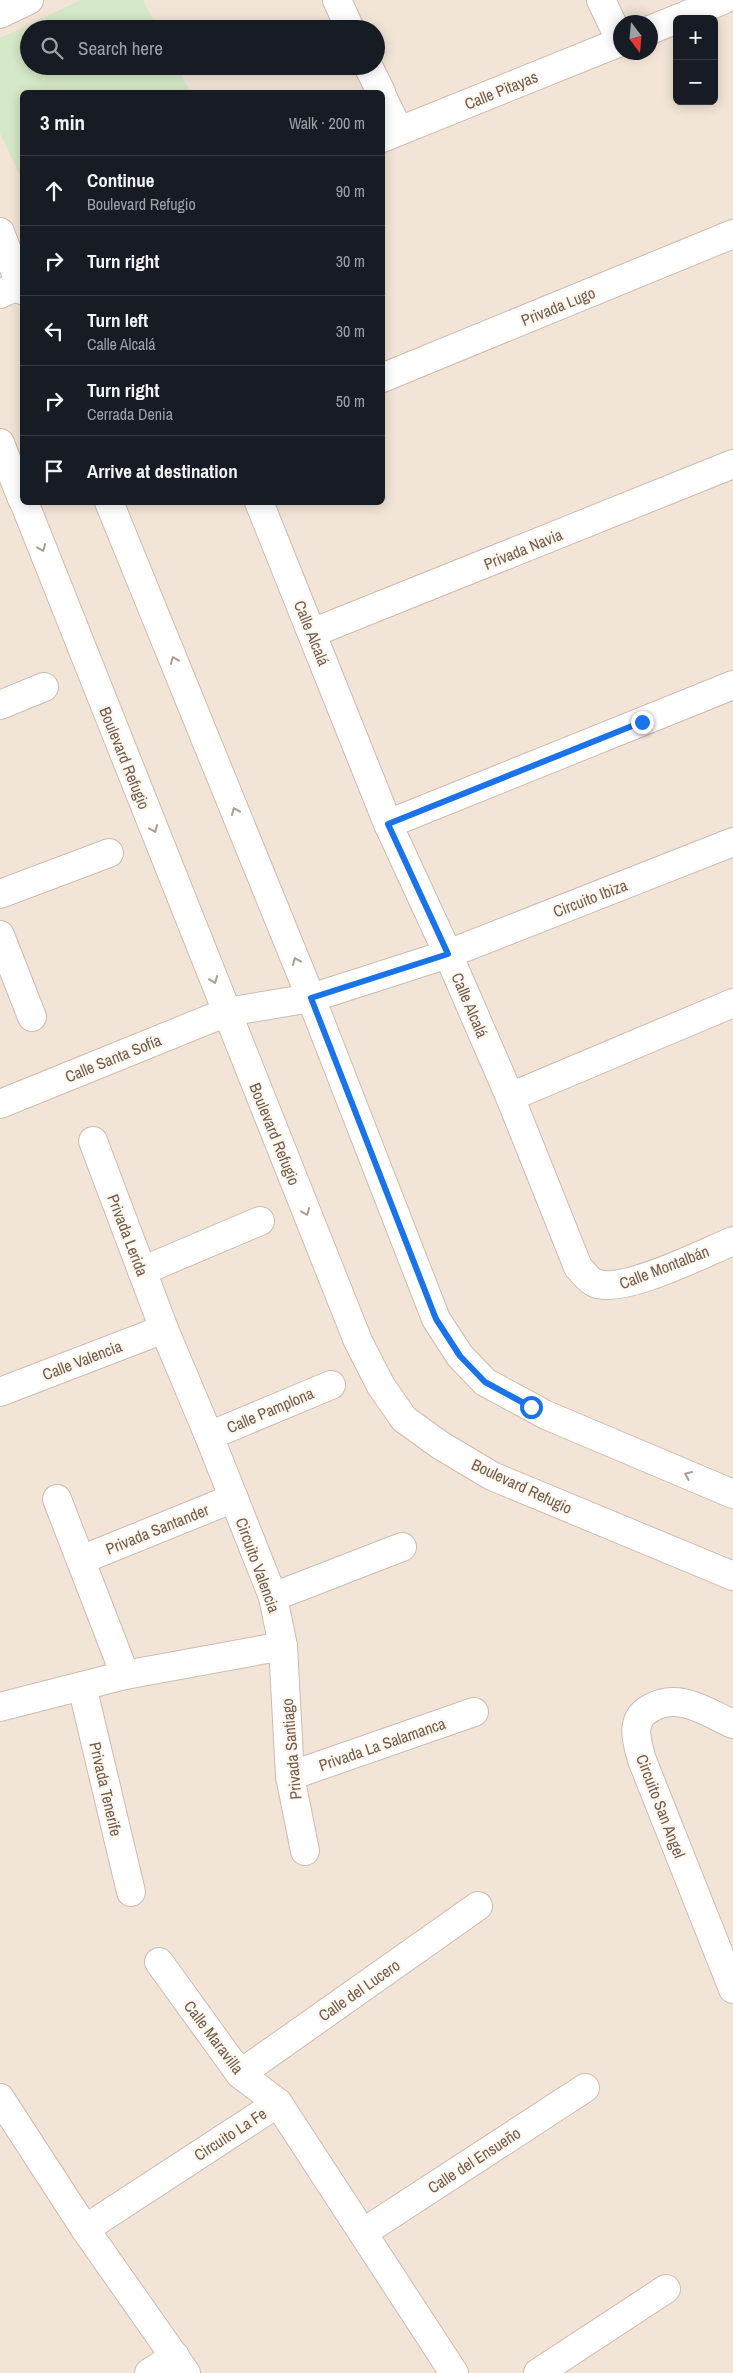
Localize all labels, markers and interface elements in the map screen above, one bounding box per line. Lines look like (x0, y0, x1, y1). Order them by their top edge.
north arrow (613, 15, 658, 60)
map controls (673, 15, 718, 105)
button: + (673, 15, 718, 60)
search box (20, 20, 385, 75)
icon: search (38, 34, 66, 62)
text: Search here (78, 35, 163, 61)
button: − (673, 60, 718, 105)
street label: Calle Pitayas (461, 65, 541, 115)
text: 3 min (40, 108, 85, 137)
text: Walk · 200 m (289, 112, 365, 134)
text: Continue (87, 167, 155, 193)
icon: ahead (40, 177, 68, 205)
text: 90 m (336, 180, 365, 202)
text: Boulevard Refugio (87, 193, 196, 215)
icon: right (40, 247, 68, 275)
text: Turn right (87, 248, 159, 274)
text: 30 m (336, 250, 365, 272)
street label: Privada Lugo (518, 281, 598, 331)
text: Turn left (87, 307, 148, 333)
icon: left (40, 317, 68, 345)
text: 30 m (336, 320, 365, 342)
text: Calle Alcalá (87, 333, 156, 355)
text: Turn right (87, 377, 159, 403)
icon: right (40, 387, 68, 415)
text: 50 m (336, 390, 365, 412)
text: Cerrada Denia (87, 403, 173, 425)
icon: arrive (40, 457, 68, 485)
text: Arrive at destination (87, 458, 238, 484)
street label: Privada Navia (480, 523, 566, 575)
one-way arrow (36, 543, 46, 552)
street label: Calle Alcalá (289, 597, 335, 670)
one-way arrow (169, 657, 179, 665)
street label: Boulevard Refugio (94, 703, 156, 813)
route end (631, 711, 654, 734)
one-way arrow (231, 807, 241, 816)
one-way arrow (148, 824, 158, 833)
street label: Circuito Ibiza (550, 873, 631, 922)
one-way arrow (292, 958, 302, 966)
street label: Calle Alcalá (446, 969, 494, 1041)
one-way arrow (208, 975, 218, 984)
street label: Calle Santa Sofía (62, 1028, 165, 1087)
street label: Boulevard Refugio (244, 1079, 306, 1189)
street label: Privada Lerida (102, 1191, 154, 1280)
one-way arrow (300, 1207, 311, 1216)
street label: Calle Montalbán (616, 1240, 712, 1294)
street label: Calle Valencia (39, 1334, 126, 1385)
street label: Calle Pamplona (223, 1382, 318, 1438)
route start (520, 1396, 543, 1419)
street label: Boulevard Refugio (468, 1453, 576, 1519)
one-way arrow (684, 1471, 693, 1481)
street label: Privada Santander (102, 1498, 212, 1560)
street label: Circuito Valencia (231, 1514, 286, 1616)
street label: Privada Santiago (276, 1698, 306, 1800)
street label: Privada La Salamanca (316, 1712, 449, 1776)
street label: Privada Tenerife (84, 1740, 128, 1838)
street label: Circuito San Angel (631, 1751, 691, 1861)
street label: Calle del Lucero (314, 1954, 404, 2026)
street label: Calle Maravilla (179, 1996, 249, 2079)
street label: Circuito La Fe (189, 2102, 271, 2166)
street label: Calle del Ensueño (423, 2122, 525, 2198)

